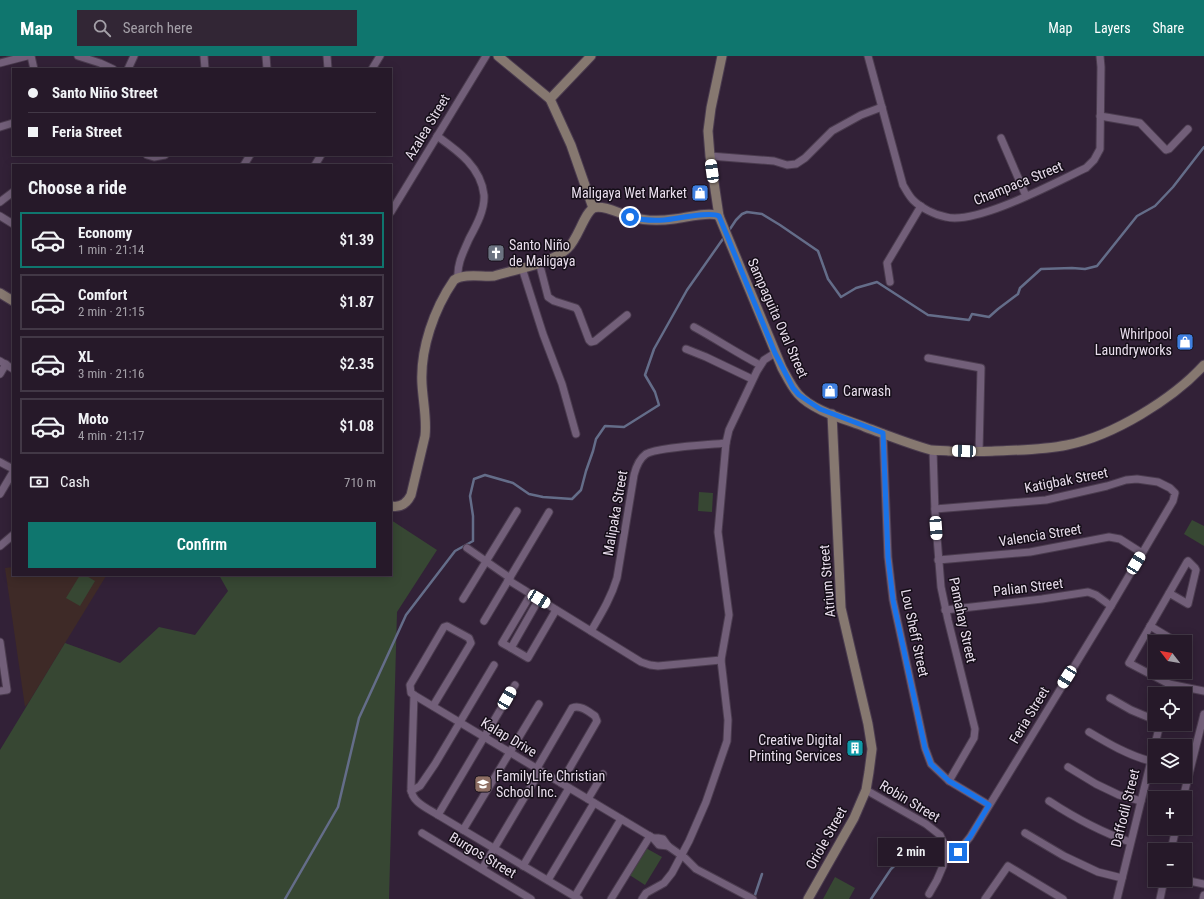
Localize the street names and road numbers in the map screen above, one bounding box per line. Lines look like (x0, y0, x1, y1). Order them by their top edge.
street label: Azalea Street (401, 91, 453, 163)
street label: Champaca Street (971, 158, 1065, 208)
street label: Sampaguita Oval Street (744, 256, 812, 380)
street label: Katigbak Street (1023, 464, 1109, 496)
street label: Malipaka Street (600, 469, 630, 557)
street label: Valencia Street (998, 521, 1082, 549)
street label: Atrium Street (816, 544, 838, 618)
street label: Palian Street (992, 575, 1064, 599)
street label: Pamahay Street (946, 576, 980, 664)
street label: Lou Sheff Street (898, 588, 932, 678)
street label: Feria Street (1006, 684, 1052, 746)
street label: Kalap Drive (478, 714, 540, 760)
street label: Daffodil Street (1108, 767, 1142, 849)
street label: Robin Street (877, 777, 943, 825)
street label: Oriole Street (802, 804, 850, 872)
street label: Burgos Street (447, 829, 519, 881)

